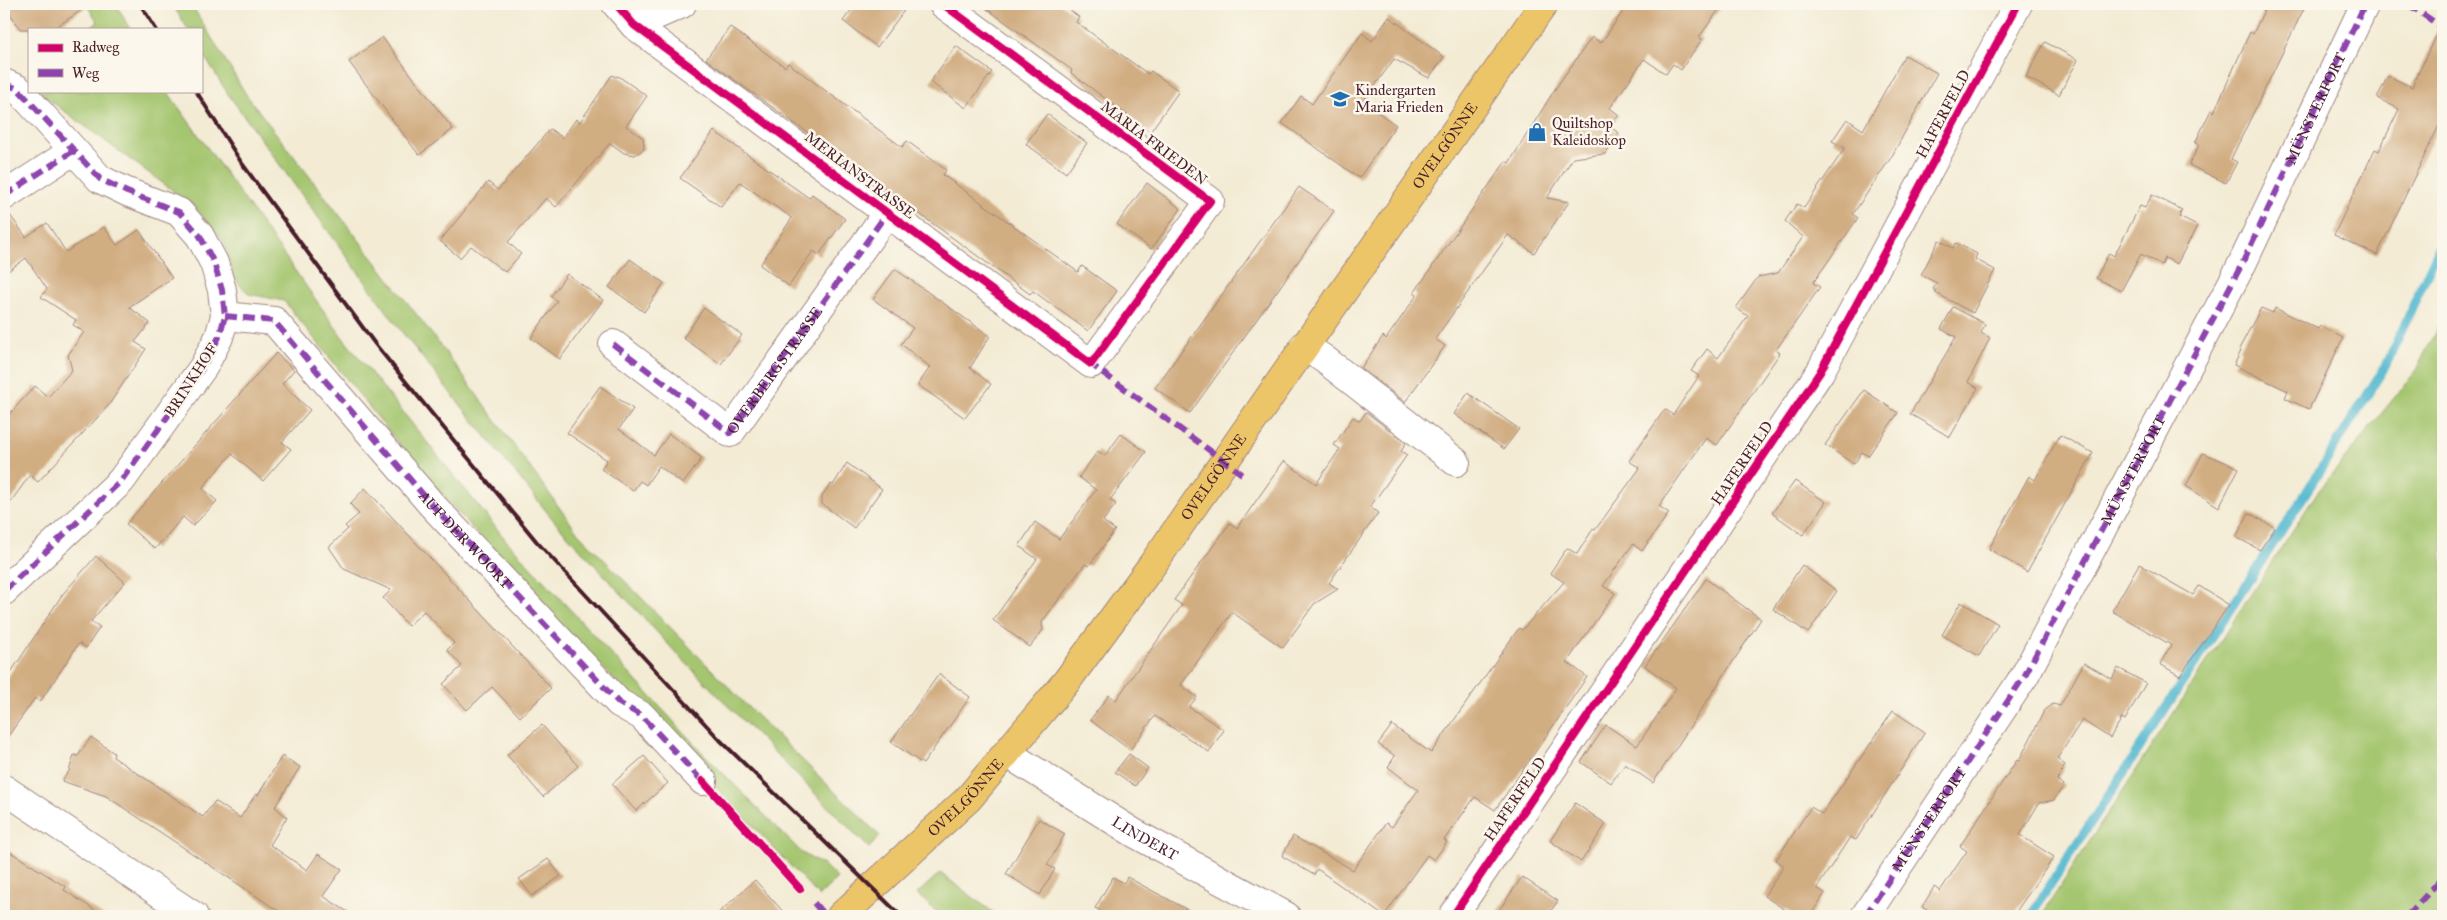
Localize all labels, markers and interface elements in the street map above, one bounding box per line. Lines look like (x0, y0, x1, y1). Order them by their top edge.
legend (28, 28, 202, 92)
text: Radweg (72, 38, 120, 56)
street label: MÜNSTERFORT (2281, 50, 2350, 168)
text: Weg (72, 64, 100, 82)
street label: HAFERFELD (1912, 67, 1974, 161)
place label: Kindergarten Maria Frieden (1355, 81, 1443, 116)
school or university icon: Kindergarten Maria Frieden (1329, 88, 1351, 110)
street label: MARIA FRIEDEN (1097, 97, 1211, 189)
street label: OVELGÖNNE (1408, 99, 1482, 193)
place label: Quiltshop Kaleidoskop (1552, 114, 1626, 149)
shop icon: Quiltshop Kaleidoskop (1526, 121, 1548, 143)
street label: MERIANSTRASSE (801, 128, 919, 223)
street label: OVERBERGSTRASSE (723, 303, 826, 437)
street label: BRINKHOF (161, 340, 222, 420)
street label: MÜNSTERFORT (2097, 412, 2170, 528)
street label: HAFERFELD (1707, 417, 1777, 509)
street label: OVELGÖNNE (1177, 430, 1250, 524)
street label: AUF DER WOORT (414, 486, 516, 593)
street label: HAFERFELD (1480, 753, 1550, 845)
street label: OVELGÖNNE (924, 755, 1007, 841)
street label: MÜNSTERFORT (1888, 764, 1970, 875)
street label: LINDERT (1109, 812, 1181, 864)

